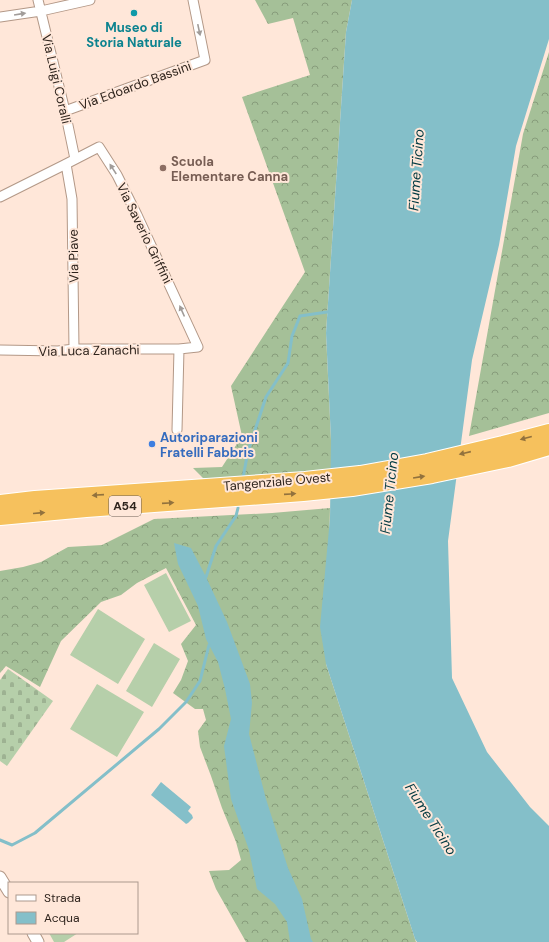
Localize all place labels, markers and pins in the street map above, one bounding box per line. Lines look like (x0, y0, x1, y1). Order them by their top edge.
marker: Museo di Storia Naturale (129, 8, 139, 18)
place label: Museo di Storia Naturale (86, 19, 182, 51)
place label: Scuola Elementare Canna (171, 153, 288, 185)
marker: Scuola Elementare Canna (158, 163, 168, 173)
place label: Autoriparazioni Fratelli Fabbris (160, 429, 258, 461)
marker: Autoriparazioni Fratelli Fabbris (147, 439, 157, 449)

